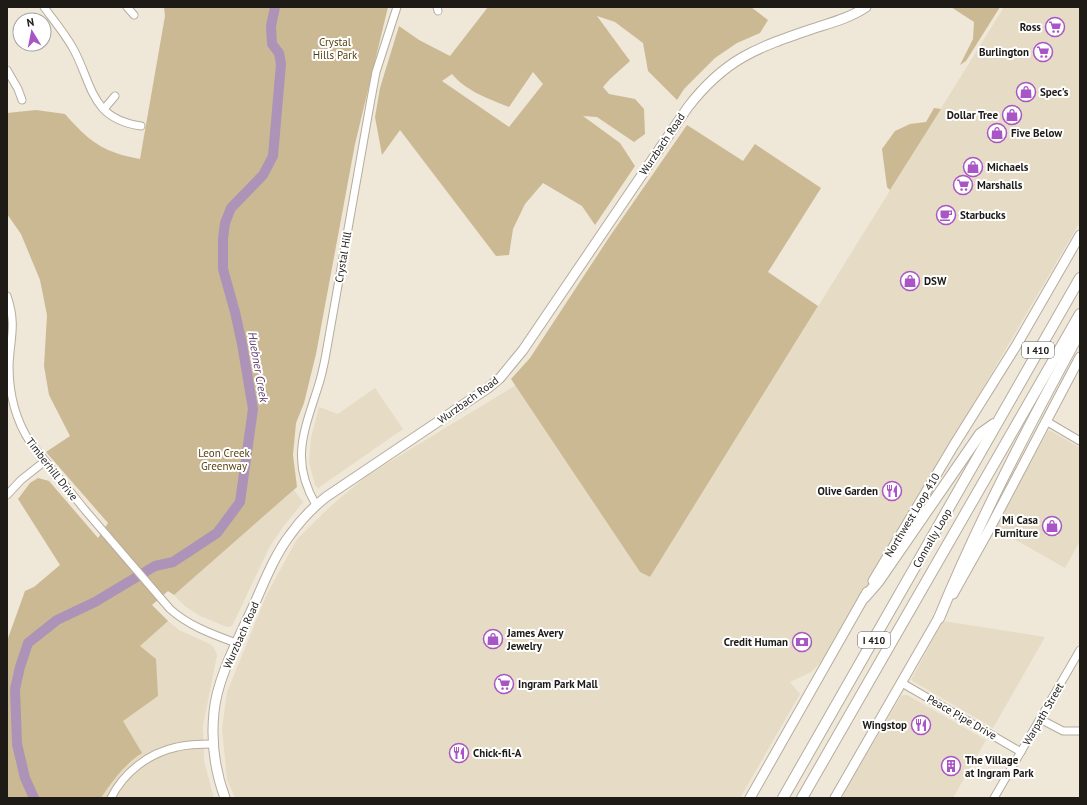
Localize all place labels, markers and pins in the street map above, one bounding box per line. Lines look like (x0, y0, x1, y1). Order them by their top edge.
supermarket icon: Ross (1044, 16, 1066, 38)
place label: Ross (1020, 20, 1041, 34)
supermarket icon: Burlington (1032, 41, 1054, 63)
place label: Burlington (979, 45, 1029, 59)
shop icon: Spec's (1015, 81, 1037, 103)
place label: Spec's (1040, 85, 1069, 99)
shop icon: Dollar Tree (1001, 104, 1023, 126)
place label: Dollar Tree (947, 108, 998, 122)
shop icon: Five Below (986, 122, 1008, 144)
place label: Five Below (1011, 126, 1063, 140)
shop icon: Michaels (962, 156, 984, 178)
place label: Michaels (987, 160, 1029, 174)
supermarket icon: Marshalls (952, 174, 974, 196)
place label: Marshalls (977, 178, 1023, 192)
cafe icon: Starbucks (935, 204, 957, 226)
place label: Starbucks (960, 208, 1006, 222)
shop icon: DSW (899, 270, 921, 292)
place label: DSW (924, 274, 947, 288)
restaurant icon: Olive Garden (881, 480, 903, 502)
place label: Olive Garden (818, 484, 878, 498)
place label: Mi Casa Furniture (994, 513, 1038, 540)
shop icon: Mi Casa Furniture (1041, 515, 1063, 537)
place label: James Avery Jewelry (506, 626, 564, 653)
shop icon: James Avery Jewelry (482, 628, 504, 650)
bank icon: Credit Human (791, 631, 813, 653)
place label: Credit Human (724, 635, 788, 649)
supermarket icon: Ingram Park Mall (493, 673, 515, 695)
place label: Ingram Park Mall (518, 677, 599, 691)
restaurant icon: Wingstop (910, 714, 932, 736)
place label: Wingstop (862, 718, 907, 732)
restaurant icon: Chick-fil-A (448, 742, 470, 764)
place label: Chick-fil-A (473, 746, 522, 760)
place label: The Village at Ingram Park (965, 753, 1034, 780)
building icon: The Village at Ingram Park (940, 755, 962, 777)

